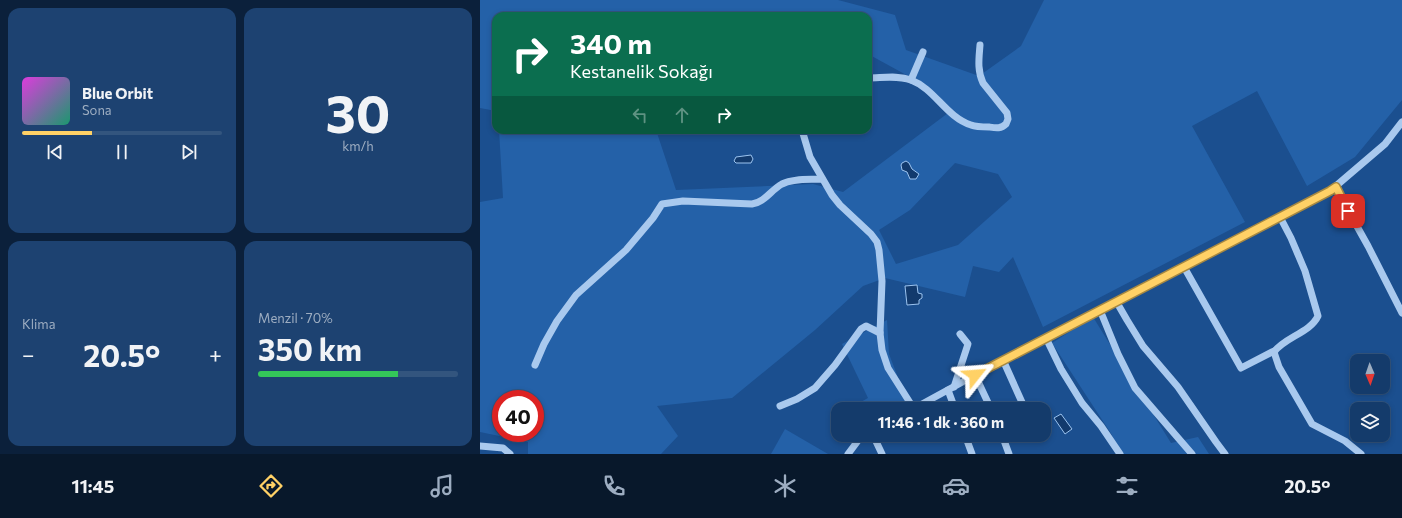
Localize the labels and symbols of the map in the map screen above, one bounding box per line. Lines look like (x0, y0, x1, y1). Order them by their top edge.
pin (1331, 194, 1365, 228)
position arrow (954, 354, 996, 396)
north arrow (1350, 354, 1390, 394)
speed limit sign: 40 (492, 390, 544, 442)

